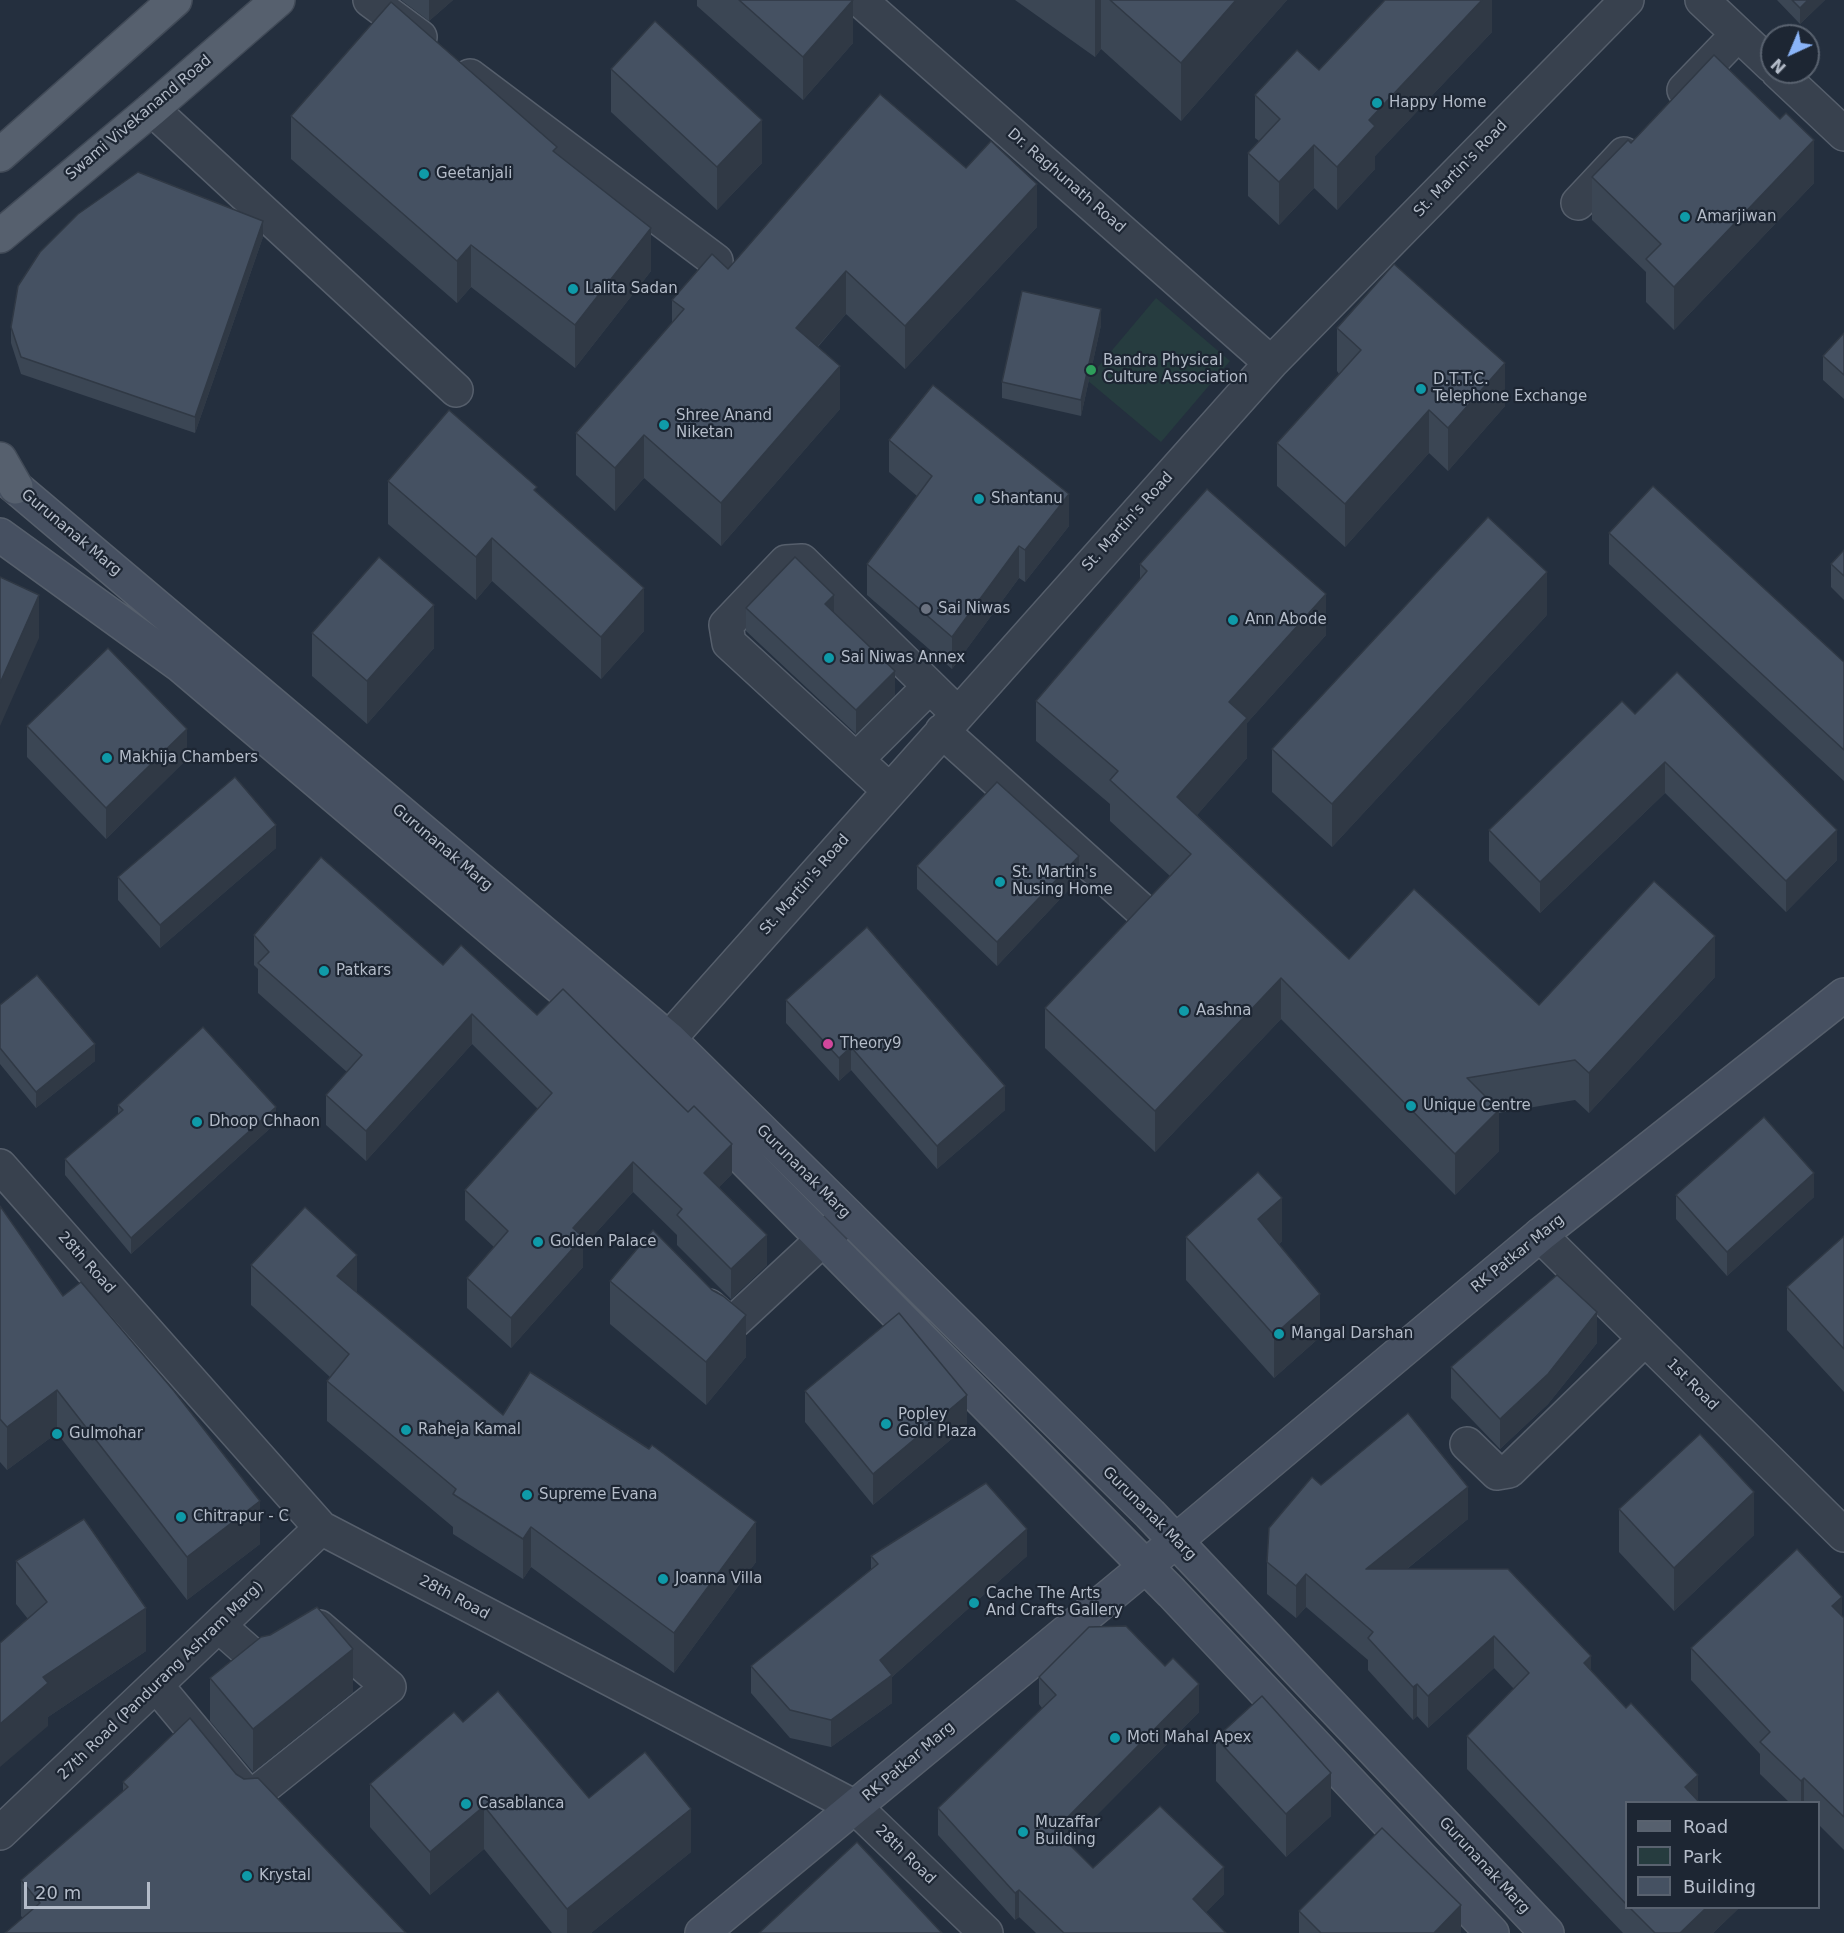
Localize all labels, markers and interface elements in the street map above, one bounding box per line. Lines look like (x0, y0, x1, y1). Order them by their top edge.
north arrow (1760, 24, 1820, 84)
street label: Swami Vivekanand Road (63, 52, 215, 184)
text: N (1767, 54, 1790, 77)
place label: Happy Home (1389, 94, 1486, 112)
marker: Happy Home (1370, 96, 1384, 110)
street label: St. Martin's Road (1410, 117, 1512, 221)
street label: Dr. Raghunath Road (1003, 125, 1129, 237)
place label: Geetanjali (436, 165, 512, 183)
marker: Geetanjali (417, 167, 431, 181)
place label: Amarjiwan (1697, 208, 1777, 226)
marker: Amarjiwan (1678, 210, 1692, 224)
place label: Lalita Sadan (585, 280, 678, 298)
marker: Lalita Sadan (566, 282, 580, 296)
place label: Bandra Physical Culture Association (1103, 352, 1248, 387)
marker: Bandra Physical Culture Association (1084, 363, 1098, 377)
place label: D.T.T.C. Telephone Exchange (1433, 371, 1587, 406)
marker: D.T.T.C. Telephone Exchange (1414, 382, 1428, 396)
place label: Shree Anand Niketan (676, 407, 772, 442)
marker: Shree Anand Niketan (657, 418, 671, 432)
street label: St. Martin's Road (1079, 469, 1177, 575)
street label: Gurunanak Marg (17, 486, 125, 580)
place label: Shantanu (991, 490, 1063, 508)
marker: Shantanu (972, 492, 986, 506)
place label: Sai Niwas (938, 600, 1010, 618)
marker: Sai Niwas (919, 602, 933, 616)
place label: Ann Abode (1245, 611, 1327, 629)
marker: Ann Abode (1226, 613, 1240, 627)
place label: Sai Niwas Annex (841, 649, 965, 667)
marker: Sai Niwas Annex (822, 651, 836, 665)
place label: Makhija Chambers (119, 749, 258, 767)
marker: Makhija Chambers (100, 751, 114, 765)
street label: Gurunanak Marg (388, 801, 496, 895)
street label: St. Martin's Road (757, 831, 853, 939)
place label: St. Martin's Nusing Home (1012, 864, 1113, 899)
marker: St. Martin's Nusing Home (993, 875, 1007, 889)
place label: Patkars (336, 962, 391, 980)
marker: Patkars (317, 964, 331, 978)
place label: Aashna (1196, 1002, 1251, 1020)
marker: Aashna (1177, 1004, 1191, 1018)
place label: Theory9 (840, 1035, 902, 1053)
marker: Theory9 (821, 1037, 835, 1051)
place label: Unique Centre (1423, 1097, 1531, 1115)
marker: Unique Centre (1404, 1099, 1418, 1113)
place label: Dhoop Chhaon (209, 1113, 320, 1131)
marker: Dhoop Chhaon (190, 1115, 204, 1129)
street label: Gurunanak Marg (752, 1121, 854, 1223)
street label: RK Patkar Marg (1468, 1211, 1568, 1297)
street label: 28th Road (54, 1228, 118, 1298)
place label: Golden Palace (550, 1233, 656, 1251)
marker: Golden Palace (531, 1235, 545, 1249)
place label: Mangal Darshan (1291, 1325, 1413, 1343)
marker: Mangal Darshan (1272, 1327, 1286, 1341)
street label: 1st Road (1662, 1355, 1722, 1415)
place label: Popley Gold Plaza (898, 1406, 977, 1441)
marker: Popley Gold Plaza (879, 1417, 893, 1431)
place label: Raheja Kamal (418, 1421, 521, 1439)
marker: Raheja Kamal (399, 1423, 413, 1437)
place label: Gulmohar (69, 1425, 143, 1443)
marker: Gulmohar (50, 1427, 64, 1441)
street label: Gurunanak Marg (1098, 1463, 1200, 1565)
place label: Supreme Evana (539, 1486, 657, 1504)
marker: Supreme Evana (520, 1488, 534, 1502)
place label: Chitrapur - C (193, 1508, 289, 1526)
marker: Chitrapur - C (174, 1510, 188, 1524)
place label: Joanna Villa (675, 1570, 762, 1588)
street label: 28th Road (416, 1572, 492, 1624)
marker: Joanna Villa (656, 1572, 670, 1586)
street label: 27th Road (Pandurang Ashram Marg) (55, 1578, 267, 1784)
place label: Cache The Arts And Crafts Gallery (986, 1585, 1123, 1620)
marker: Cache The Arts And Crafts Gallery (967, 1596, 981, 1610)
street label: RK Patkar Marg (859, 1718, 959, 1806)
place label: Moti Mahal Apex (1127, 1729, 1251, 1747)
marker: Moti Mahal Apex (1108, 1731, 1122, 1745)
place label: Casablanca (478, 1795, 564, 1813)
marker: Casablanca (459, 1797, 473, 1811)
legend (1625, 1801, 1820, 1909)
place label: Muzaffar Building (1035, 1814, 1100, 1849)
street label: Gurunanak Marg (1435, 1814, 1533, 1918)
text: Road (1683, 1816, 1728, 1837)
street label: 28th Road (871, 1822, 939, 1888)
marker: Muzaffar Building (1016, 1825, 1030, 1839)
text: Park (1683, 1846, 1722, 1867)
place label: Krystal (259, 1867, 311, 1885)
marker: Krystal (240, 1869, 254, 1883)
scale bar (27, 1870, 153, 1908)
text: Building (1683, 1876, 1756, 1897)
text: 20 m (35, 1882, 81, 1903)

